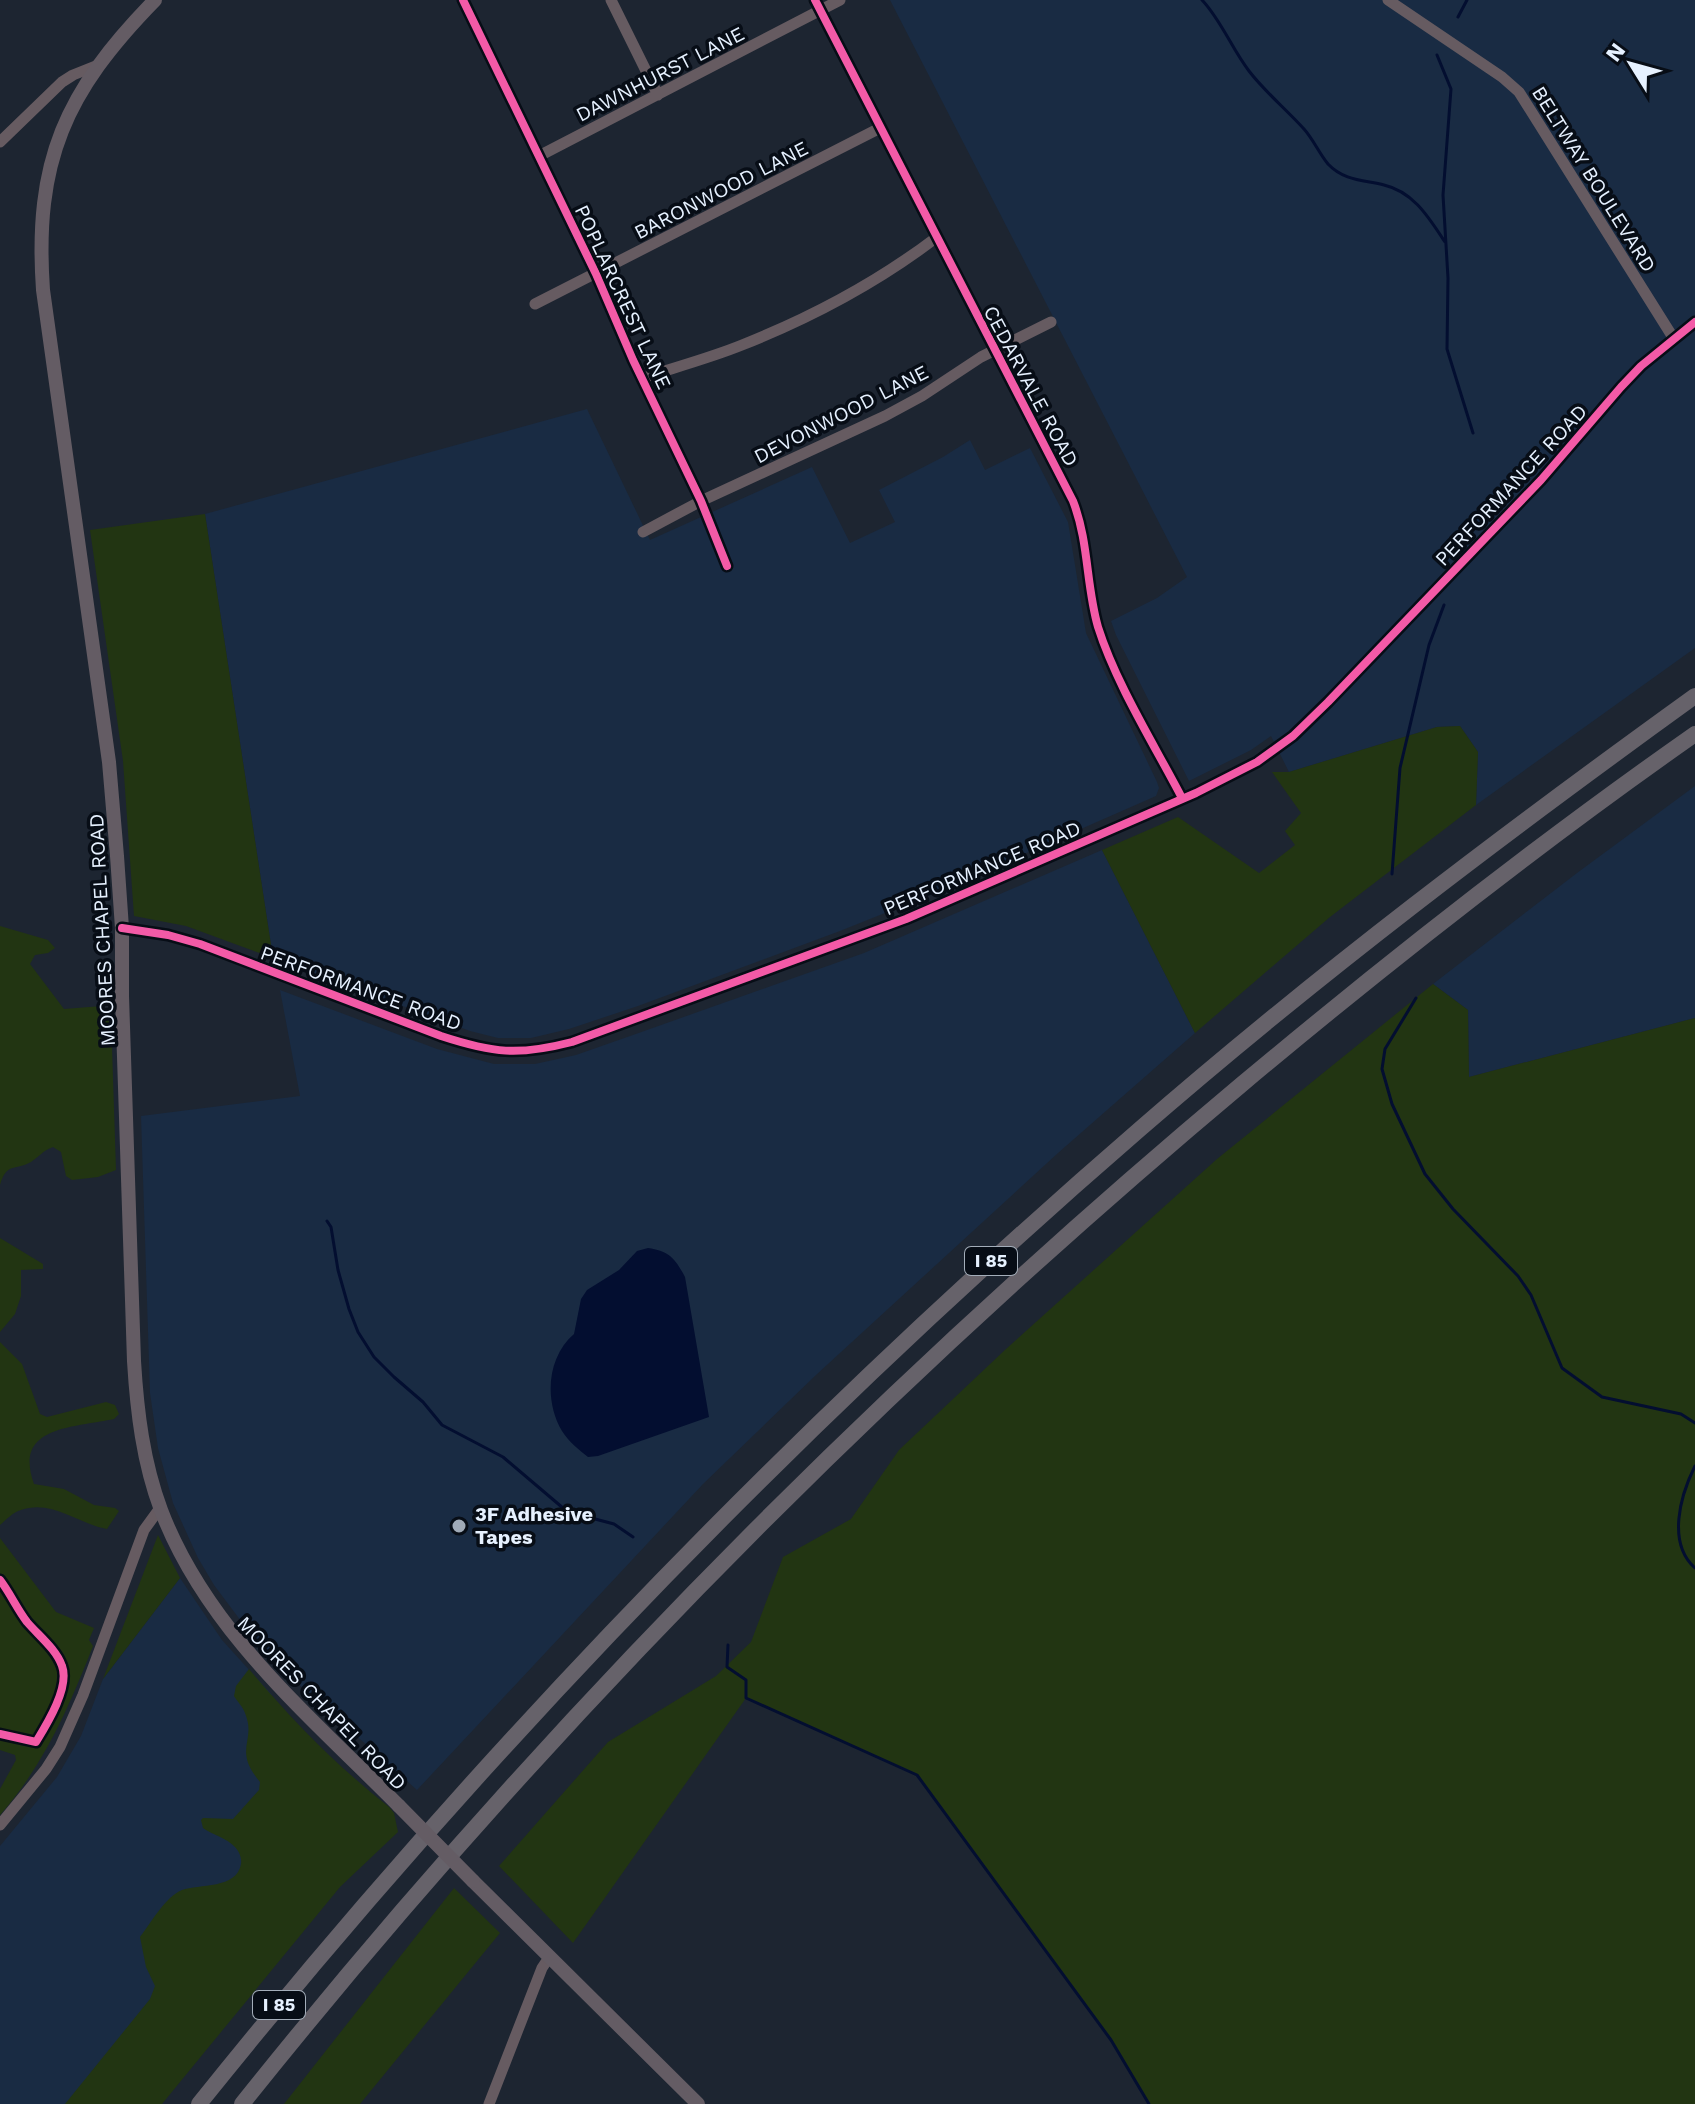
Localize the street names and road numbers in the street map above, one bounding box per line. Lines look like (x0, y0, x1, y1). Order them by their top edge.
street label: DAWNHURST LANE (572, 21, 748, 127)
street label: BELTWAY BOULEVARD (1527, 82, 1661, 276)
street label: BARONWOOD LANE (630, 136, 812, 244)
street label: POPLARCREST LANE (570, 201, 676, 393)
street label: CEDARVALE ROAD (979, 302, 1083, 470)
street label: DEVONWOOD LANE (750, 360, 932, 468)
street label: PERFORMANCE ROAD (1430, 399, 1592, 571)
street label: MOORES CHAPEL ROAD (84, 813, 120, 1047)
street label: PERFORMANCE ROAD (880, 816, 1084, 920)
street label: PERFORMANCE ROAD (257, 940, 465, 1036)
road number: I 85 (965, 1247, 1017, 1275)
street label: MOORES CHAPEL ROAD (232, 1611, 412, 1795)
road number: I 85 (253, 1991, 305, 2019)

